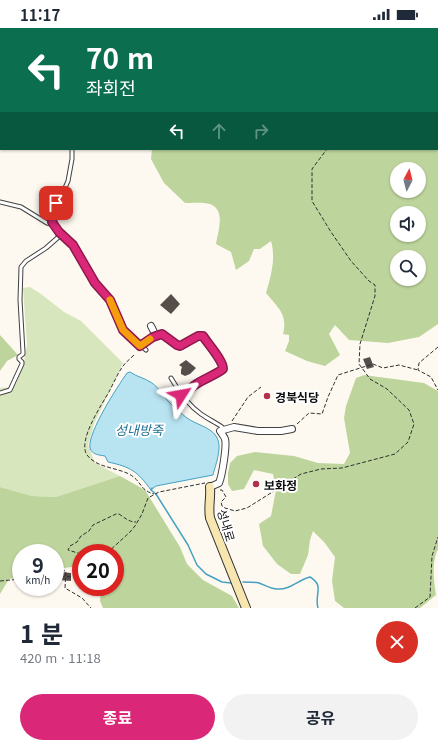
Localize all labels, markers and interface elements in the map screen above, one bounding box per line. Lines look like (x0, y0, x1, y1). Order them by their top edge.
text: 11:17 (20, 4, 60, 25)
text: 70 m (86, 37, 154, 77)
icon: left (20, 44, 72, 96)
text: 좌회전 (86, 74, 136, 100)
icon: left (166, 120, 188, 142)
icon: ahead (208, 120, 230, 142)
icon: right (250, 120, 272, 142)
north arrow (390, 162, 426, 198)
map controls (390, 162, 426, 286)
pin (39, 186, 73, 220)
icon: arrive (45, 192, 67, 214)
button: sound (390, 206, 426, 242)
button: search (390, 250, 426, 286)
position arrow (160, 374, 202, 416)
place label: 경북식당 (275, 388, 319, 405)
marker: 경북식당 (262, 391, 272, 401)
water label: 성내방죽 (115, 420, 164, 439)
place label: 보화정 (264, 476, 297, 493)
marker: 보화정 (251, 479, 261, 489)
street label: 성내로 (214, 507, 240, 543)
speed limit sign: 20 (72, 544, 124, 596)
text: 9 (32, 550, 44, 579)
text: km/h (26, 572, 50, 587)
text: 1 분 (20, 615, 63, 650)
button: close (376, 621, 418, 663)
text: 420 m · 11:18 (20, 648, 101, 667)
button: 종료 (20, 694, 215, 740)
button: 공유 (223, 694, 418, 740)

